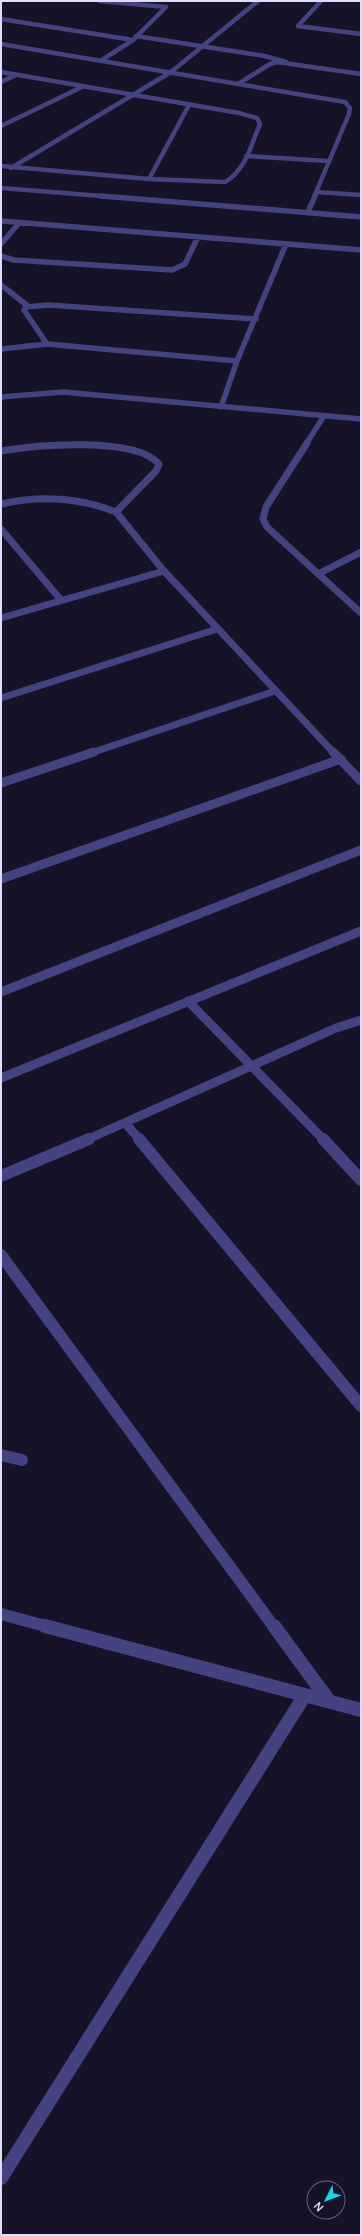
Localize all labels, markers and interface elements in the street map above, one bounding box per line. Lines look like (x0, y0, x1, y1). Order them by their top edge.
north arrow (306, 2180, 346, 2220)
text: N (310, 2199, 326, 2215)

